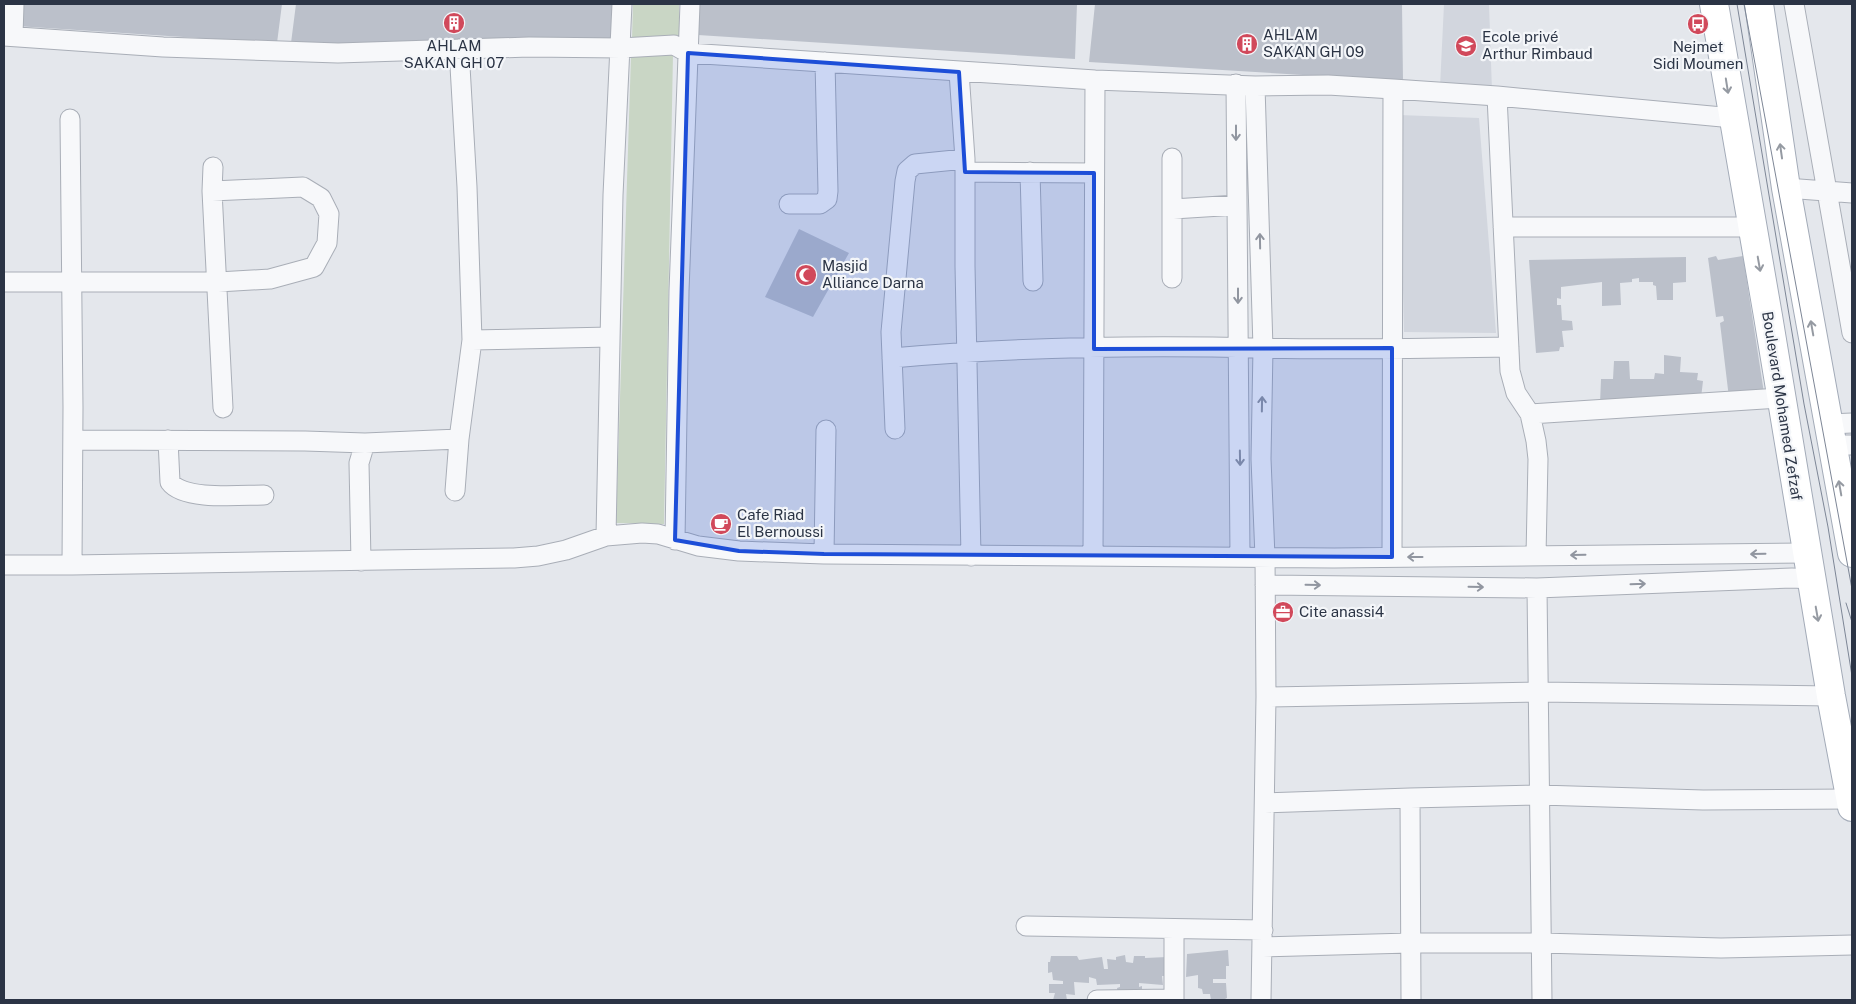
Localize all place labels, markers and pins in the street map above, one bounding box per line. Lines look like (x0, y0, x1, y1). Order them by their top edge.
building icon: AHLAM SAKAN GH 07 (442, 11, 466, 35)
bus stop icon: Nejmet Sidi Moumen (1686, 12, 1710, 36)
place label: AHLAM SAKAN GH 09 (1263, 26, 1364, 60)
place label: Ecole privé Arthur Rimbaud (1482, 28, 1593, 62)
building icon: AHLAM SAKAN GH 09 (1235, 32, 1259, 56)
school or university icon: Ecole privé Arthur Rimbaud (1454, 34, 1478, 58)
place label: AHLAM SAKAN GH 07 (404, 37, 504, 71)
place label: Nejmet Sidi Moumen (1653, 38, 1743, 72)
place label: Masjid Alliance Darna (822, 257, 924, 291)
mosque icon: Masjid Alliance Darna (794, 263, 818, 287)
place label: Cafe Riad El Bernoussi (737, 506, 823, 540)
cafe icon: Cafe Riad El Bernoussi (709, 512, 733, 536)
office icon: Cite anassi4 (1271, 600, 1295, 624)
place label: Cite anassi4 (1299, 603, 1384, 620)

